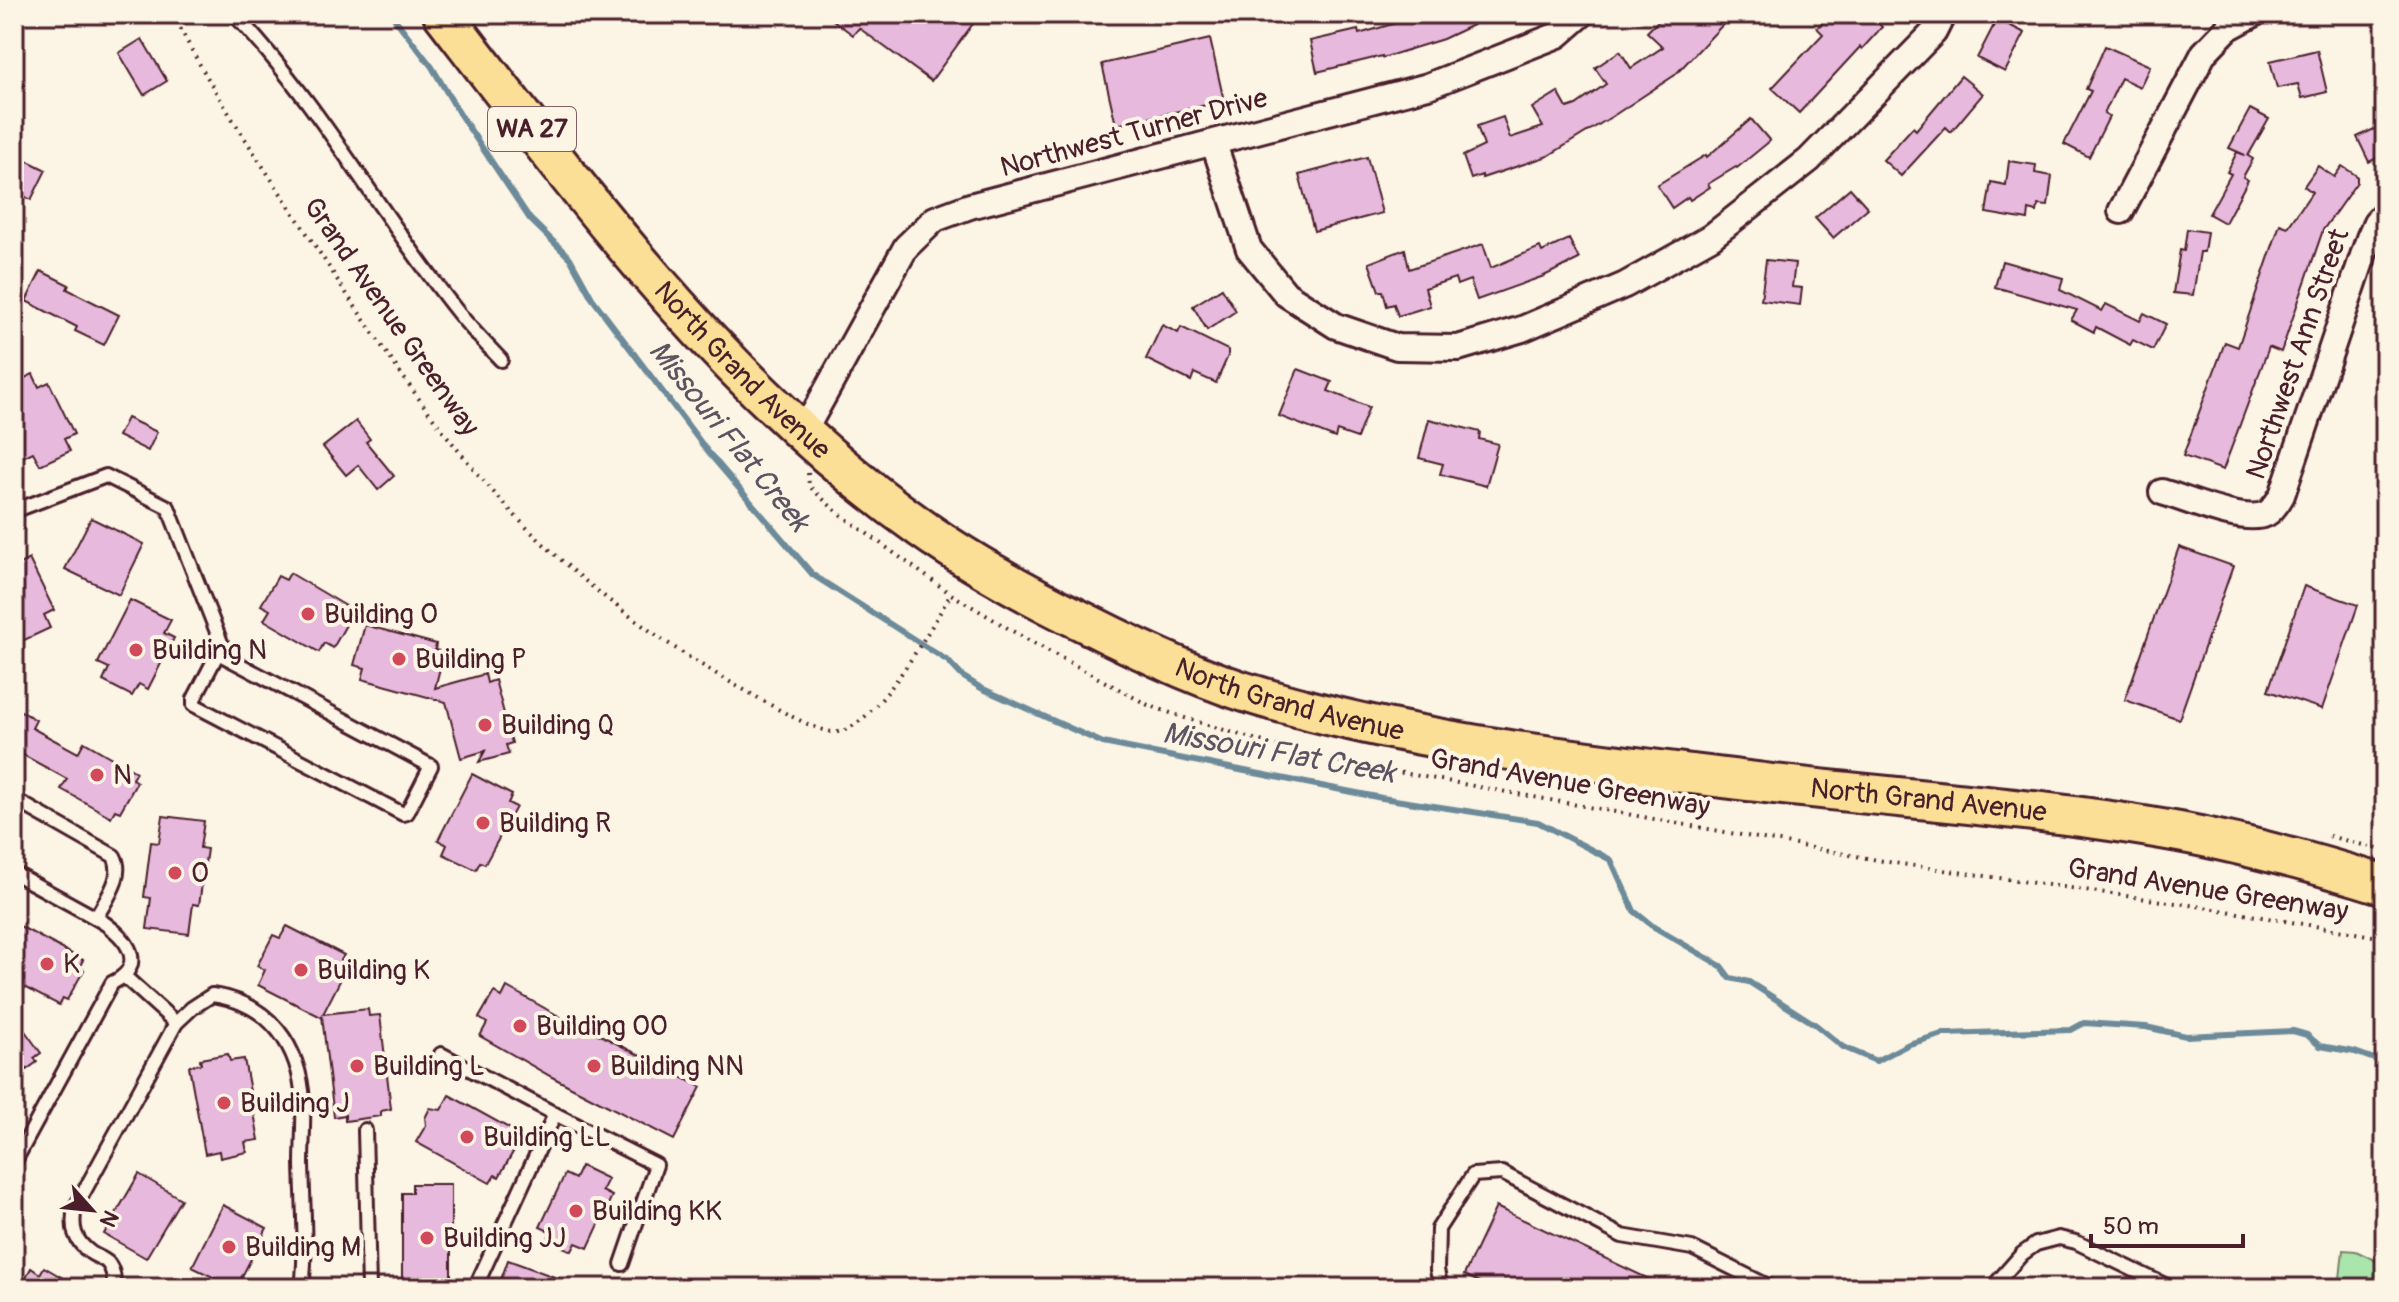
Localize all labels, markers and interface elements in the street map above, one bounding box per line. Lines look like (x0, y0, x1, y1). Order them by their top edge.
street label: Northwest Turner Drive (997, 80, 1272, 186)
road number: WA 27 (488, 107, 576, 151)
street label: Grand Avenue Greenway (295, 191, 487, 443)
street label: Northwest Ann Street (2239, 223, 2358, 484)
street label: North Grand Avenue (646, 274, 838, 467)
water label: Missouri Flat Creek (641, 333, 819, 541)
place label: Building O (324, 597, 438, 632)
marker: Building O (299, 605, 317, 623)
place label: Building N (152, 633, 267, 668)
marker: Building N (127, 641, 145, 659)
place label: Building P (415, 642, 526, 677)
marker: Building P (390, 650, 408, 668)
street label: North Grand Avenue (1170, 650, 1407, 749)
place label: Building Q (501, 708, 614, 743)
water label: Missouri Flat Creek (1160, 714, 1400, 792)
marker: Building Q (476, 716, 494, 734)
street label: Grand Avenue Greenway (1427, 741, 1713, 825)
place label: N (113, 758, 132, 793)
marker: N (88, 766, 106, 784)
street label: North Grand Avenue (1809, 771, 2049, 830)
place label: Building R (499, 806, 611, 841)
marker: Building R (474, 814, 492, 832)
street label: Grand Avenue Greenway (2065, 851, 2351, 929)
place label: O (191, 856, 209, 891)
marker: O (166, 864, 184, 882)
place label: K (63, 947, 80, 982)
place label: Building K (317, 953, 430, 988)
marker: K (38, 955, 56, 973)
marker: Building K (292, 961, 310, 979)
place label: Building OO (536, 1009, 668, 1044)
marker: Building OO (511, 1017, 529, 1035)
place label: Building L (373, 1049, 485, 1084)
place label: Building NN (610, 1049, 744, 1084)
marker: Building L (348, 1057, 366, 1075)
marker: Building NN (585, 1057, 603, 1075)
place label: Building J (240, 1086, 349, 1121)
marker: Building J (215, 1094, 233, 1112)
place label: Building LL (483, 1120, 611, 1155)
marker: Building LL (458, 1128, 476, 1146)
north arrow (52, 1170, 132, 1250)
place label: Building KK (592, 1194, 722, 1229)
scale bar (2091, 1198, 2243, 1248)
marker: Building KK (567, 1202, 585, 1220)
text: N (93, 1206, 125, 1232)
text: 50 m (2103, 1212, 2159, 1241)
place label: Building JJ (443, 1221, 566, 1256)
marker: Building JJ (418, 1229, 436, 1247)
place label: Building M (245, 1230, 361, 1265)
marker: Building M (220, 1238, 238, 1256)

